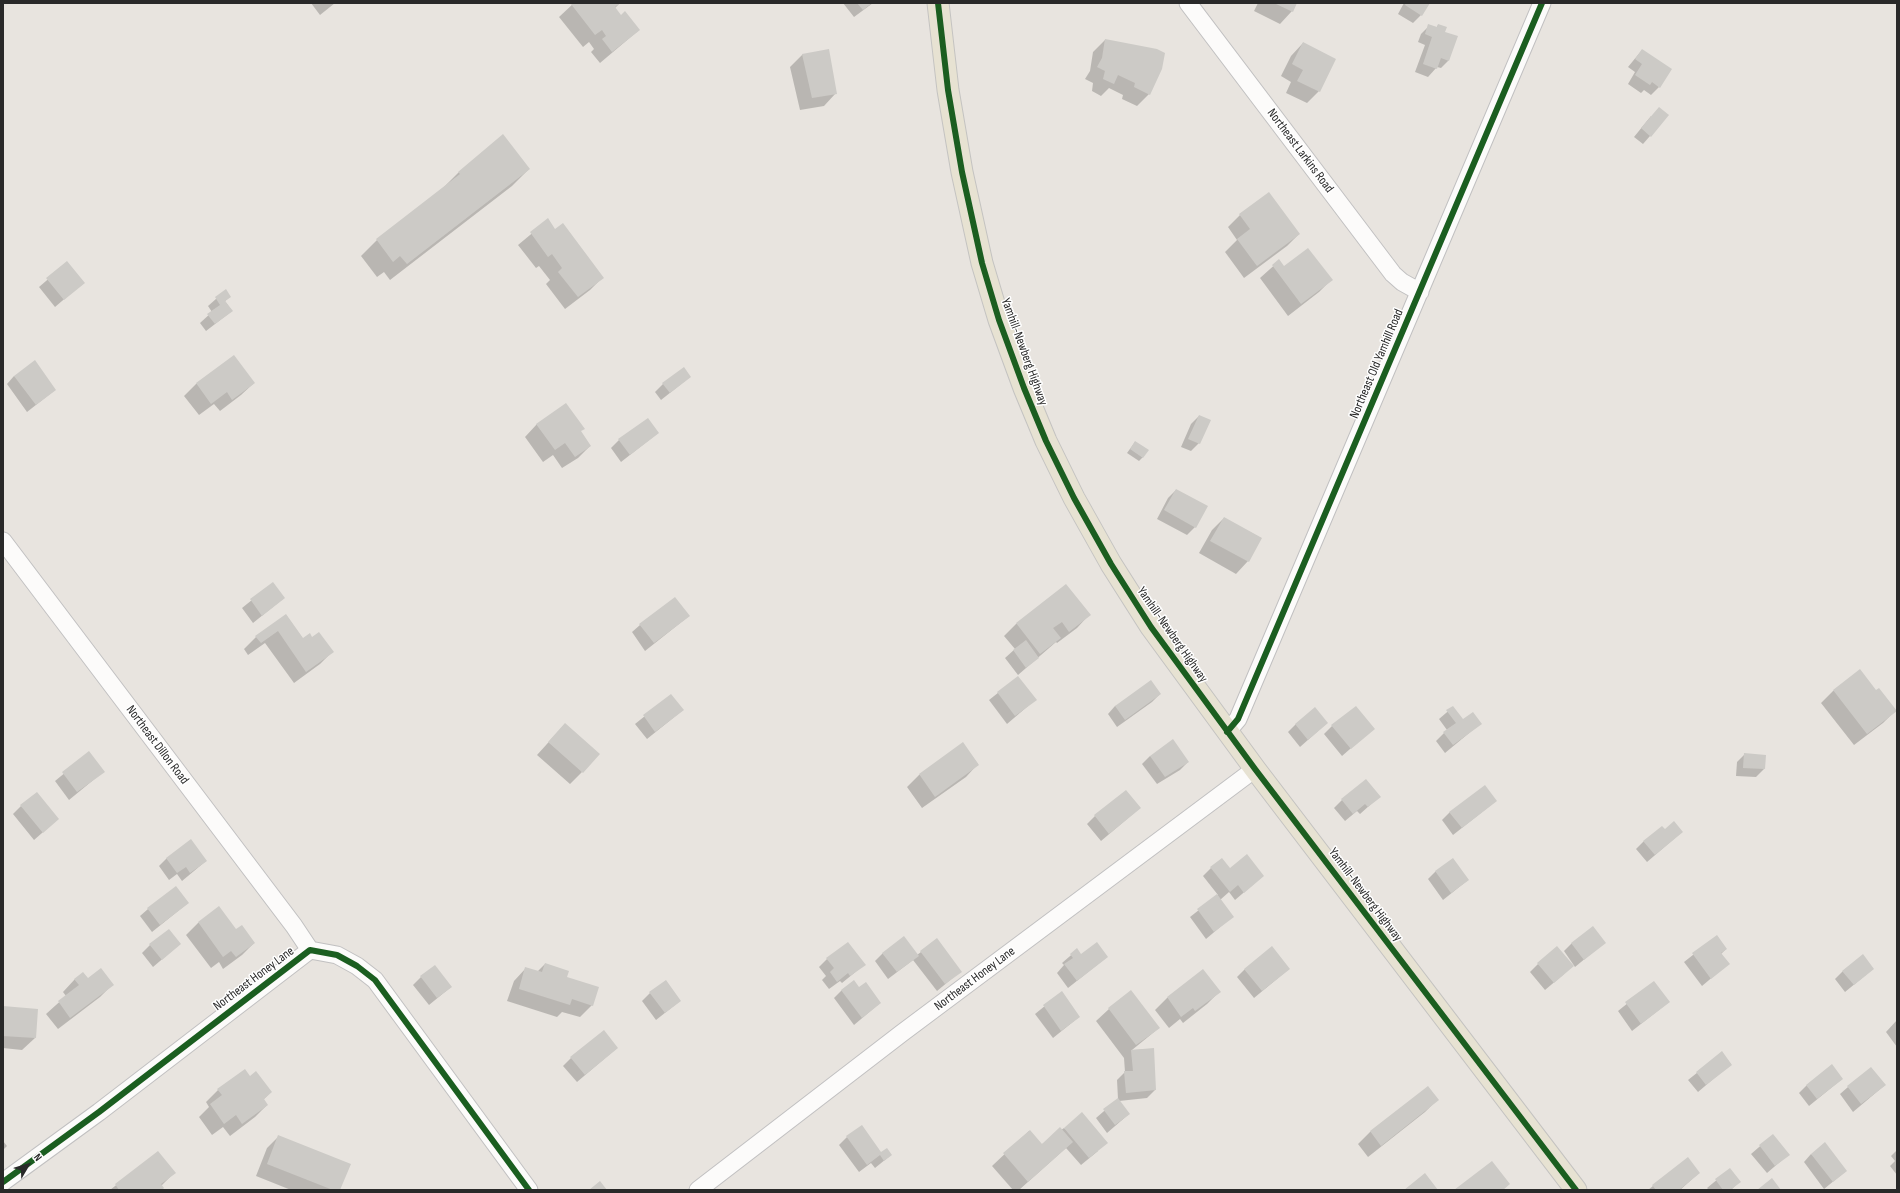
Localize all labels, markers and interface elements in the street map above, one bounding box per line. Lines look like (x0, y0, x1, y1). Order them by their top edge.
street label: Northeast Larkins Road (1263, 106, 1337, 196)
street label: Yamhill-Newberg Highway (997, 296, 1051, 408)
street label: Northeast Old Yamhill Road (1347, 307, 1407, 421)
street label: Yamhill-Newberg Highway (1133, 584, 1211, 686)
street label: Northeast Dillon Road (122, 702, 192, 788)
street label: Yamhill-Newberg Highway (1325, 845, 1405, 945)
street label: Northeast Honey Lane (211, 944, 297, 1014)
street label: Northeast Honey Lane (932, 944, 1018, 1014)
north arrow (8, 1145, 48, 1185)
text: N (31, 1151, 45, 1164)

